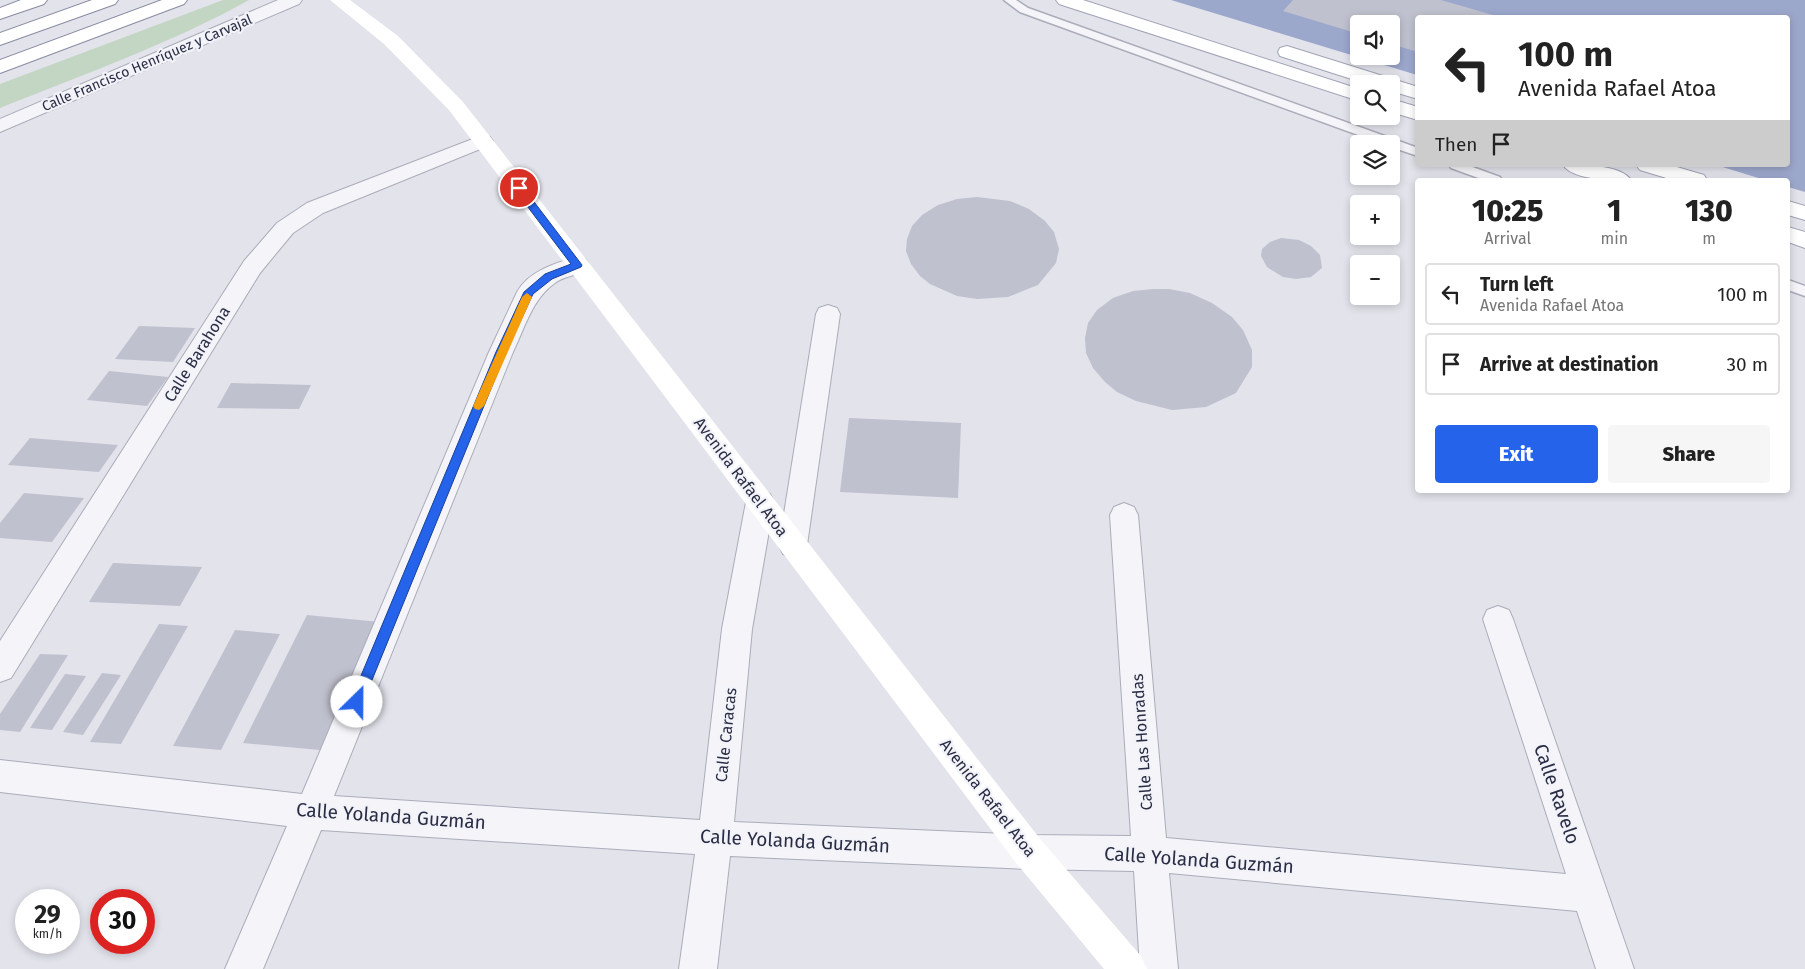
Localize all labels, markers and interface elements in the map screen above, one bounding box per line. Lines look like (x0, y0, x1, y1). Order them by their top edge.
street label: Calle Francisco Henríquez y Carvajal (39, 11, 255, 115)
map controls (1350, 15, 1400, 305)
button: sound (1350, 15, 1400, 65)
text: 100 m (1518, 33, 1613, 75)
icon: left (1435, 35, 1500, 100)
button: search (1350, 75, 1400, 125)
text: Avenida Rafael Atoa (1518, 75, 1716, 102)
icon: arrive (1487, 130, 1515, 158)
text: Then (1435, 133, 1477, 156)
button: layers (1350, 135, 1400, 185)
pin (498, 167, 540, 209)
icon: arrive (505, 174, 533, 202)
text: 10:25 (1472, 193, 1543, 229)
text: 1 (1607, 193, 1621, 229)
text: 130 (1685, 193, 1733, 229)
button: + (1350, 195, 1400, 245)
text: Arrival (1484, 229, 1531, 248)
text: min (1600, 229, 1628, 248)
text: m (1702, 229, 1716, 248)
button: − (1350, 255, 1400, 305)
text: Turn left (1480, 273, 1554, 296)
icon: left (1437, 280, 1465, 308)
text: 100 m (1717, 283, 1768, 306)
text: Avenida Rafael Atoa (1480, 296, 1624, 315)
street label: Calle Barahona (160, 303, 234, 405)
icon: arrive (1437, 350, 1465, 378)
text: Arrive at destination (1480, 353, 1659, 376)
text: 30 m (1727, 353, 1768, 376)
street label: Avenida Rafael Atoa (690, 414, 792, 540)
button: Exit (1435, 425, 1598, 483)
button: Share (1608, 425, 1770, 483)
street label: Calle Las Honradas (1128, 673, 1156, 811)
position arrow (330, 675, 382, 727)
street label: Calle Caracas (712, 687, 740, 783)
street label: Avenida Rafael Atoa (936, 735, 1040, 861)
street label: Calle Ravelo (1529, 741, 1585, 847)
street label: Calle Yolanda Guzmán (295, 798, 487, 834)
street label: Calle Yolanda Guzmán (699, 825, 891, 857)
street label: Calle Yolanda Guzmán (1103, 842, 1295, 878)
speed limit sign: 30 (90, 889, 155, 954)
text: 29 (34, 900, 61, 930)
text: km/h (33, 927, 62, 941)

